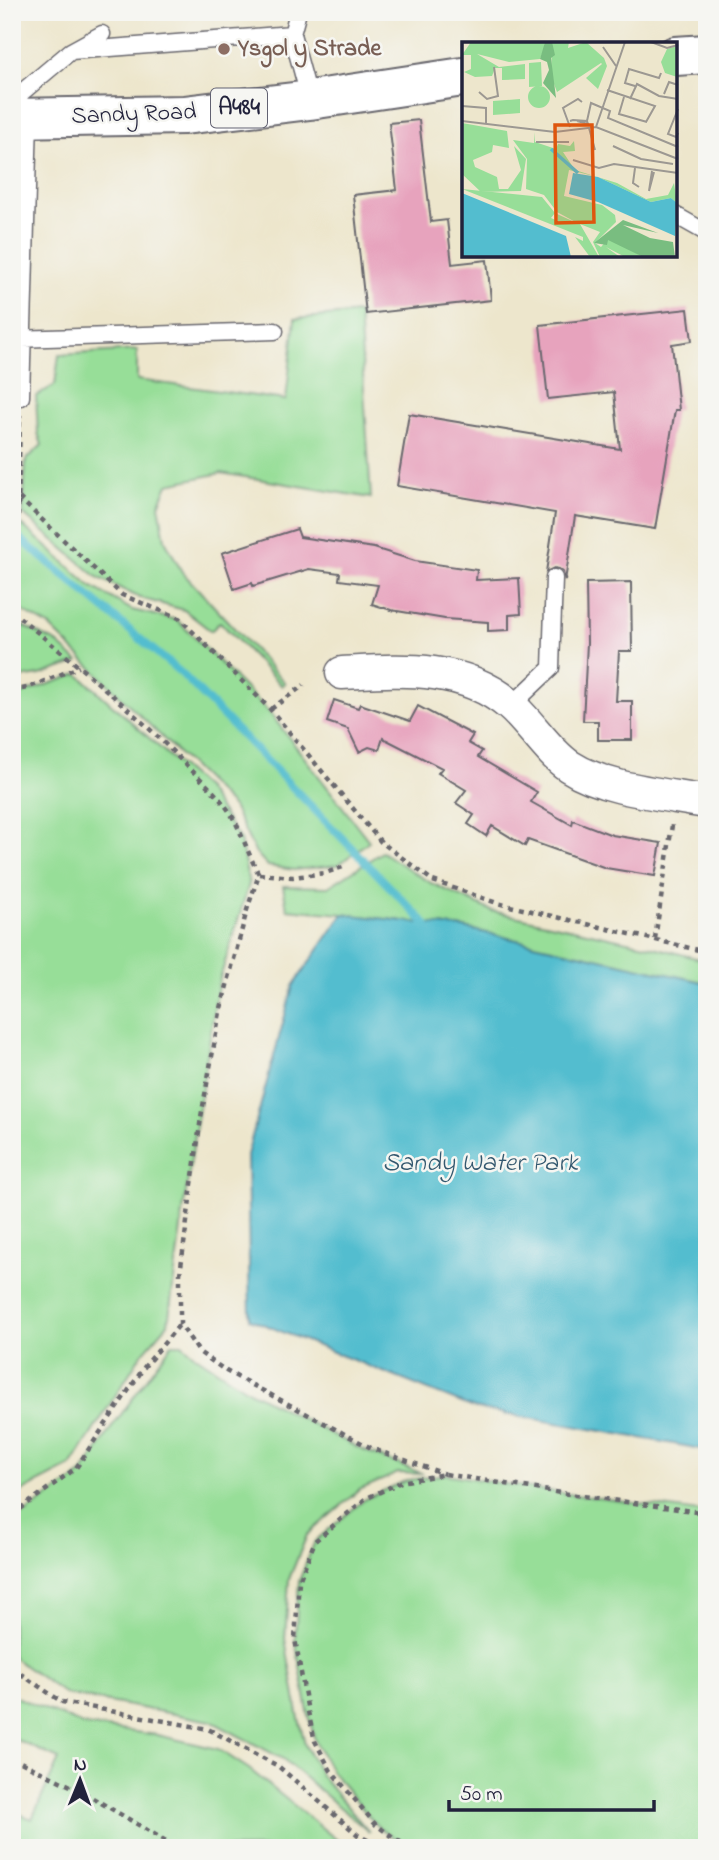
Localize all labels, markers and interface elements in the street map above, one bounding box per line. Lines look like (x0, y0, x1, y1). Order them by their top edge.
place label: Ysgol y Strade (237, 32, 383, 68)
marker: Ysgol y Strade (216, 41, 232, 57)
inset map (462, 42, 677, 257)
road number: A484 (211, 88, 267, 128)
street label: Sandy Road (71, 95, 198, 136)
water label: Sandy Water Park (382, 1145, 579, 1183)
north arrow (46, 1744, 116, 1814)
text: N (74, 1752, 87, 1779)
scale bar (449, 1769, 654, 1813)
text: 50 m (460, 1780, 503, 1810)

